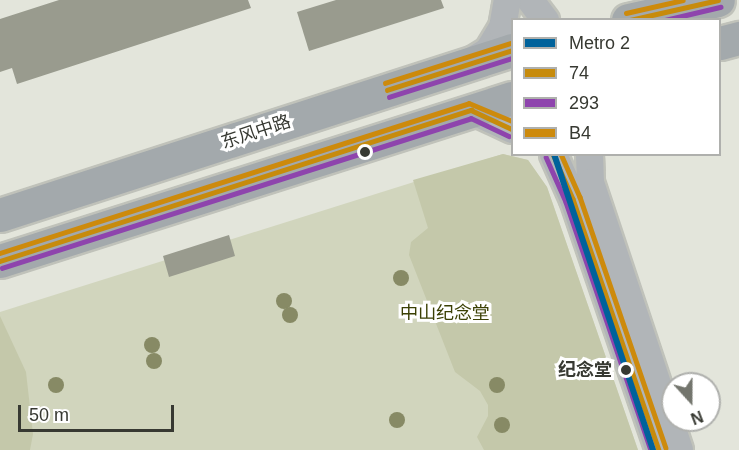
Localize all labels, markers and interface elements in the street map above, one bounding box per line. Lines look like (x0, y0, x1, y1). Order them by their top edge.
legend (511, 18, 721, 156)
text: Metro 2 (569, 33, 630, 53)
text: 74 (569, 63, 589, 83)
text: 293 (569, 93, 599, 113)
street label: 东风中路 (218, 111, 294, 153)
text: B4 (569, 123, 591, 143)
unlabelled marker (359, 146, 371, 158)
park label: 中山纪念堂 (400, 302, 490, 324)
place label: 纪念堂 (558, 359, 612, 381)
marker: 纪念堂 (617, 361, 635, 379)
north arrow (661, 372, 721, 432)
scale bar (21, 393, 177, 431)
text: 50 m (29, 405, 69, 425)
text: N (688, 407, 705, 427)

